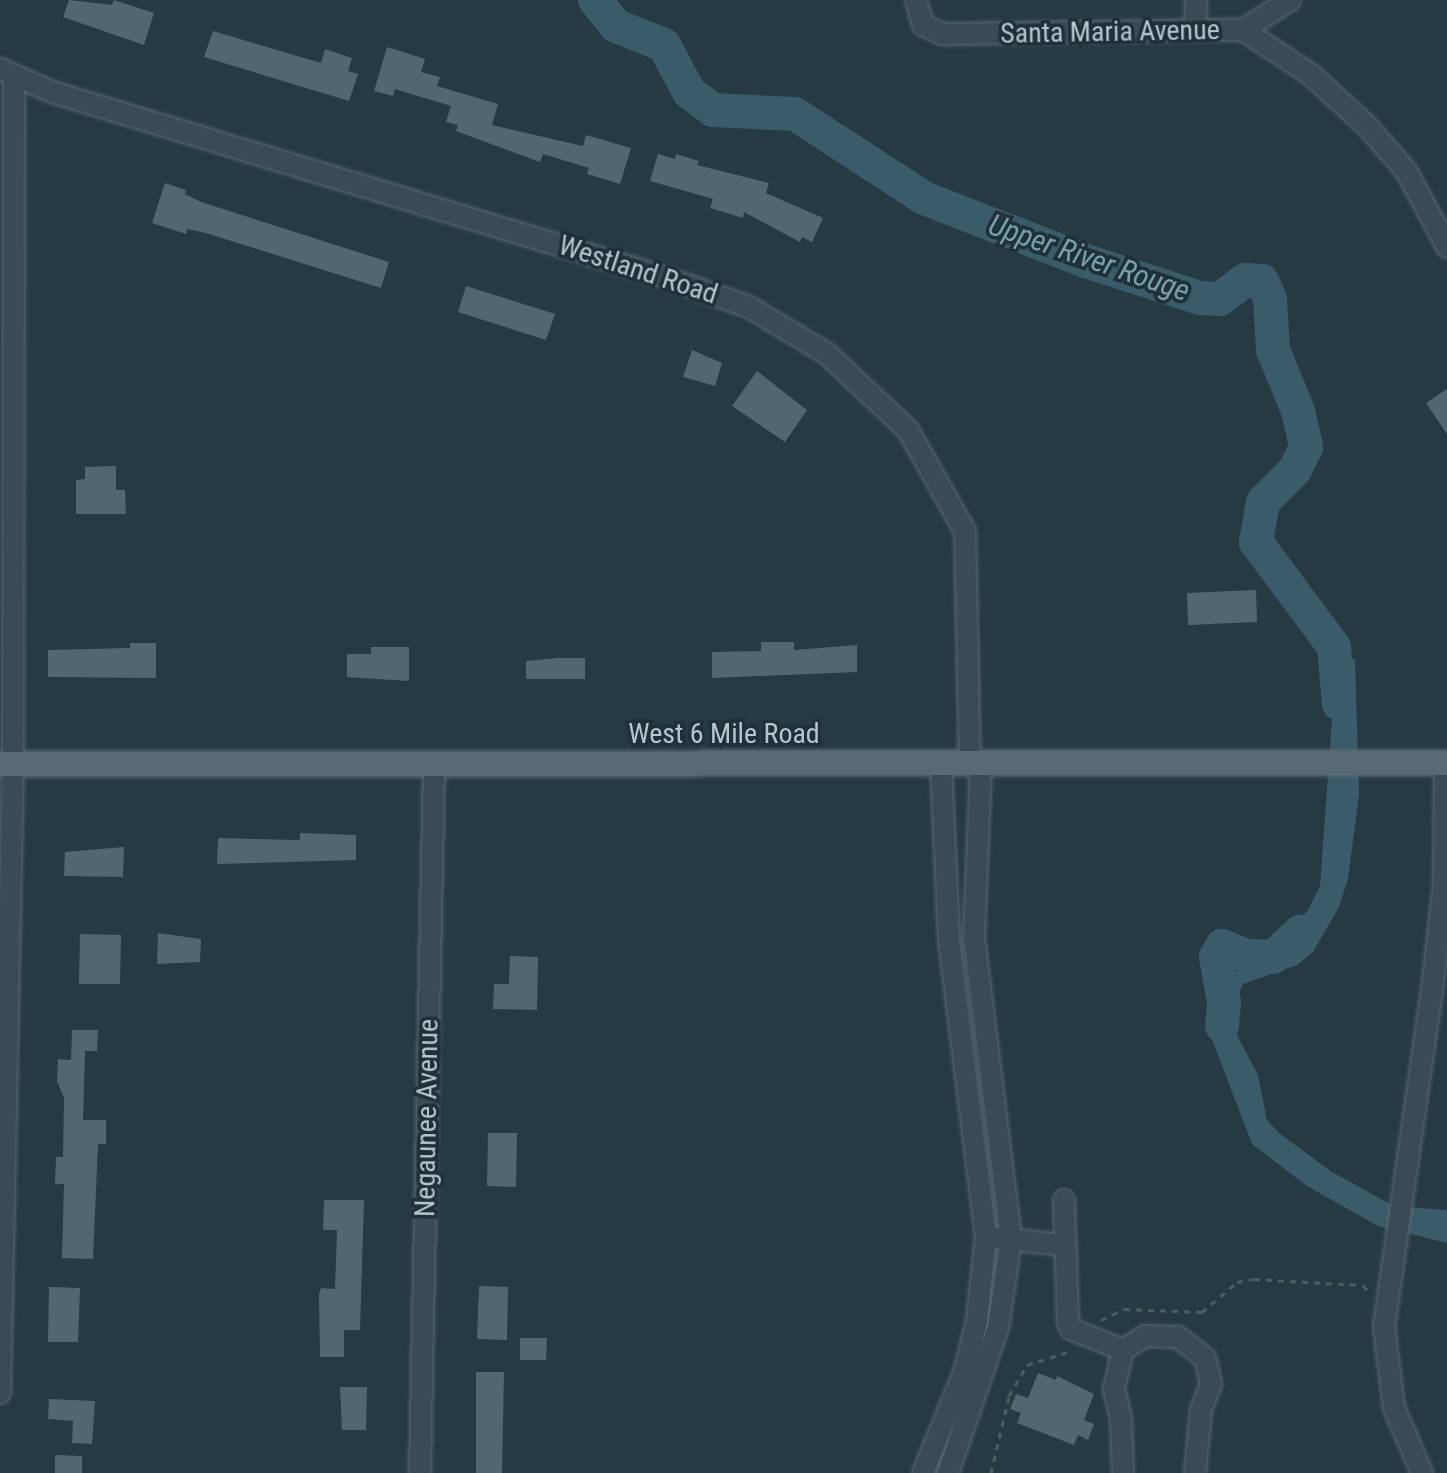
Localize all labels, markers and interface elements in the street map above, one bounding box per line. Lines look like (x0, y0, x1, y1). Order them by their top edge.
street label: Santa Maria Avenue (1000, 13, 1220, 51)
water label: Upper River Rouge (984, 207, 1194, 309)
street label: Westland Road (554, 229, 722, 311)
street label: West 6 Mile Road (628, 717, 820, 751)
street label: Negaunee Avenue (408, 1019, 446, 1217)

